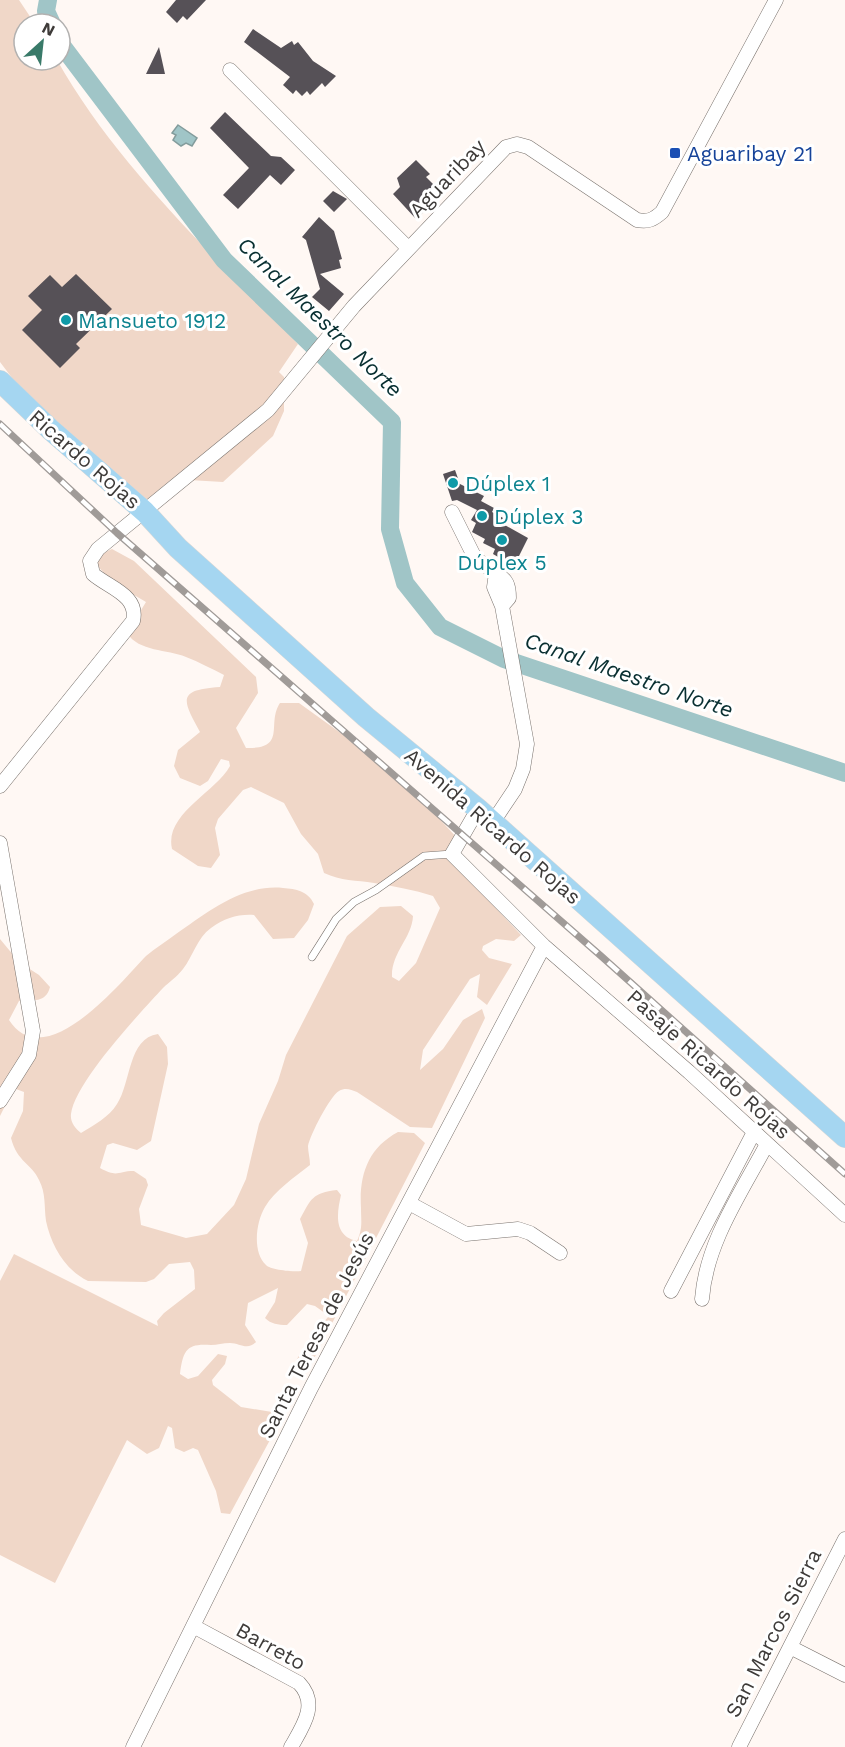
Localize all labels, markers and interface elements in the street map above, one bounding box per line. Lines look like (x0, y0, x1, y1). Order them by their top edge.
north arrow (12, 12, 72, 72)
text: N (39, 18, 58, 40)
street label: Aguaribay (404, 133, 491, 222)
place label: Aguaribay 21 (687, 141, 813, 166)
marker: Aguaribay 21 (668, 146, 682, 160)
water label: Canal Maestro Norte (232, 232, 408, 402)
place label: Mansueto 1912 (78, 308, 226, 333)
marker: Mansueto 1912 (59, 313, 73, 327)
street label: Ricardo Rojas (24, 404, 146, 514)
place label: Dúplex 1 (465, 471, 550, 496)
marker: Dúplex 1 (446, 476, 460, 490)
place label: Dúplex 3 (494, 504, 584, 529)
marker: Dúplex 3 (475, 509, 489, 523)
marker: Dúplex 5 (495, 533, 509, 547)
place label: Dúplex 5 (457, 550, 547, 575)
water label: Canal Maestro Norte (521, 627, 737, 723)
street label: Avenida Ricardo Rojas (400, 743, 586, 909)
street label: Pasaje Ricardo Rojas (622, 984, 796, 1144)
street label: Santa Teresa de Jesús (253, 1228, 379, 1442)
street label: San Marcos Sierra (720, 1545, 826, 1721)
street label: Barreto (232, 1617, 310, 1675)

